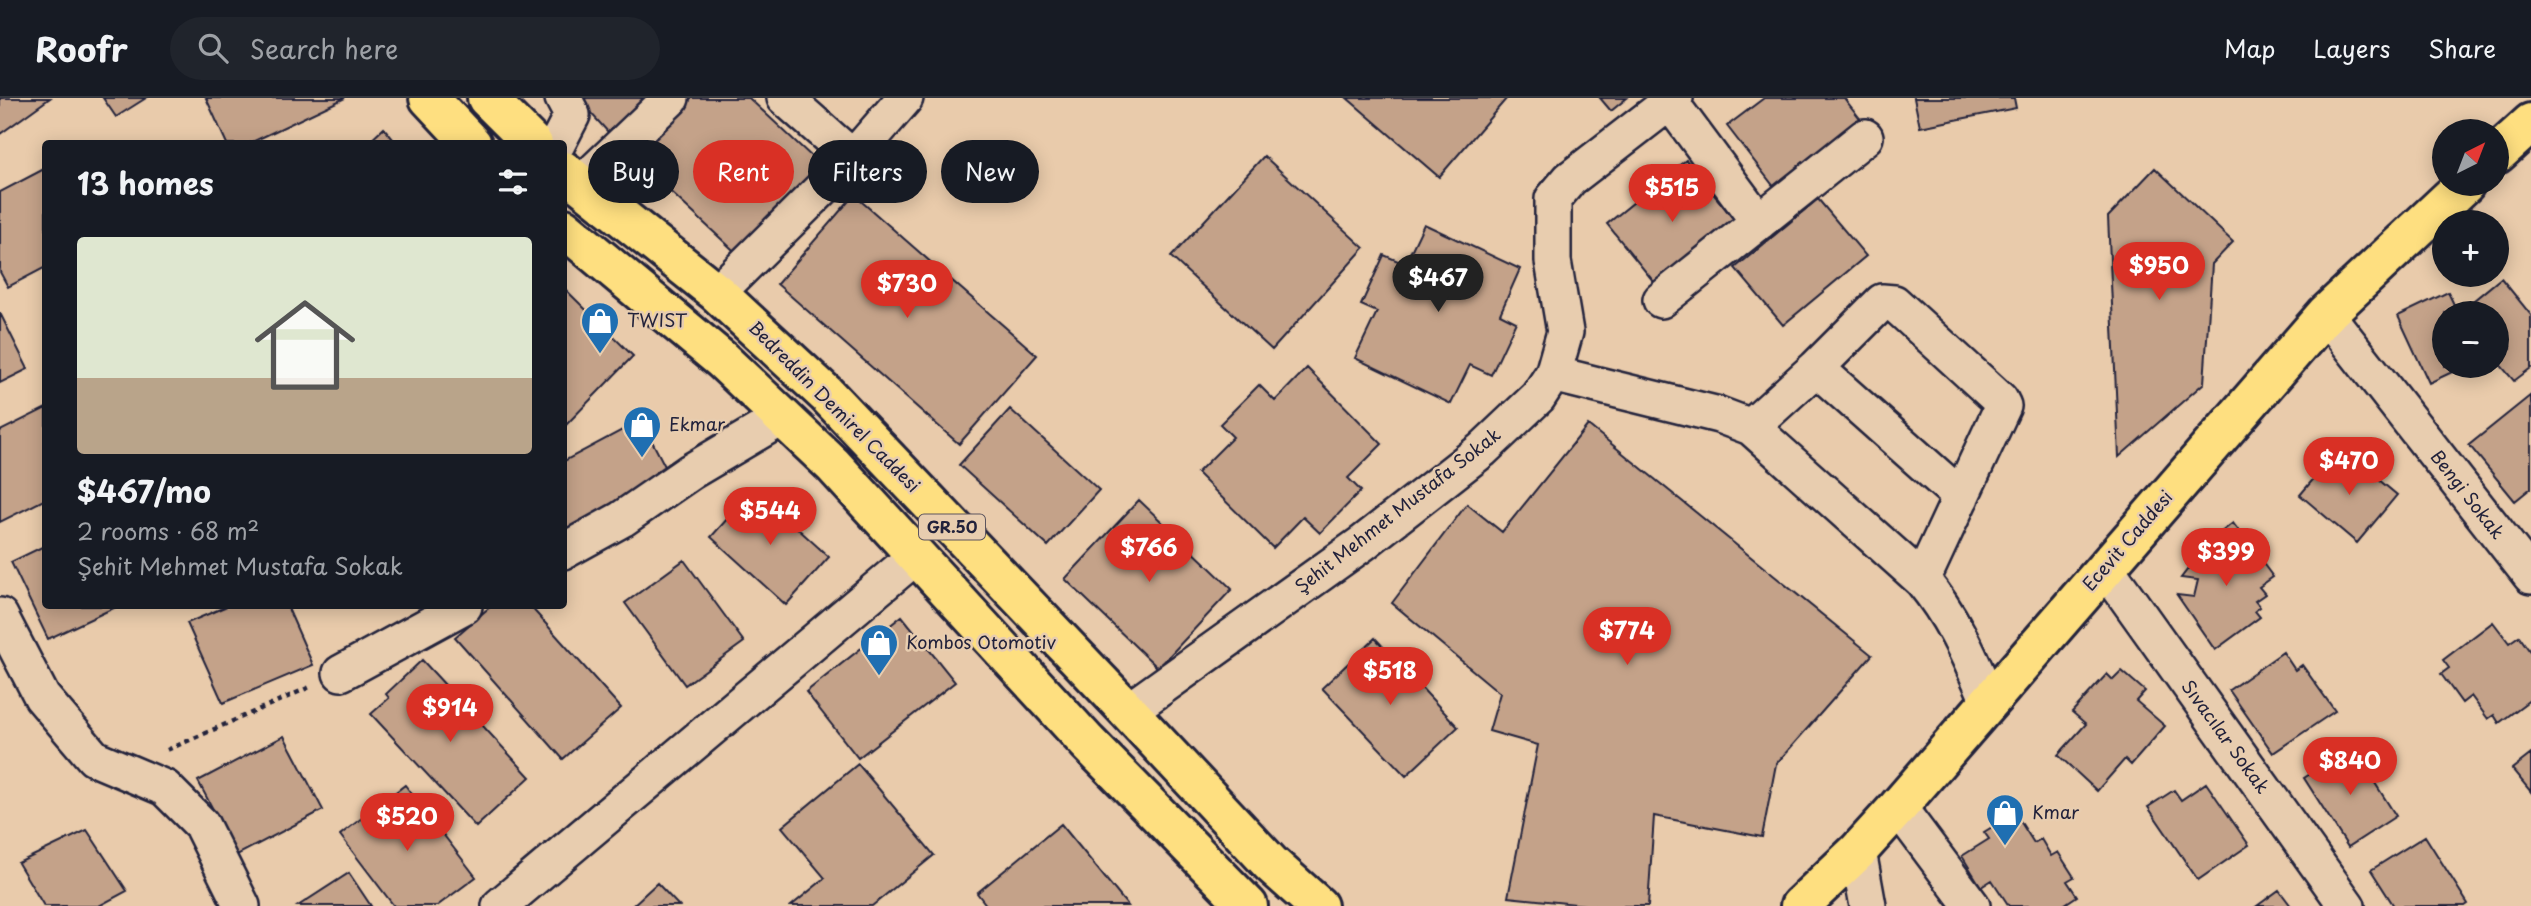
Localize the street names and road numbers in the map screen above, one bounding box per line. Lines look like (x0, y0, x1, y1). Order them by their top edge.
street label: Bedreddin Demirel Caddesi (743, 314, 927, 498)
street label: Şehit Mehmet Mustafa Sokak (1288, 421, 1506, 599)
street label: Bengi Sokak (2425, 444, 2512, 544)
street label: Ecevit Caddesi (2075, 484, 2178, 596)
road number: GR.50 (919, 514, 985, 540)
street label: Sıvacılar Sokak (2176, 674, 2277, 799)

